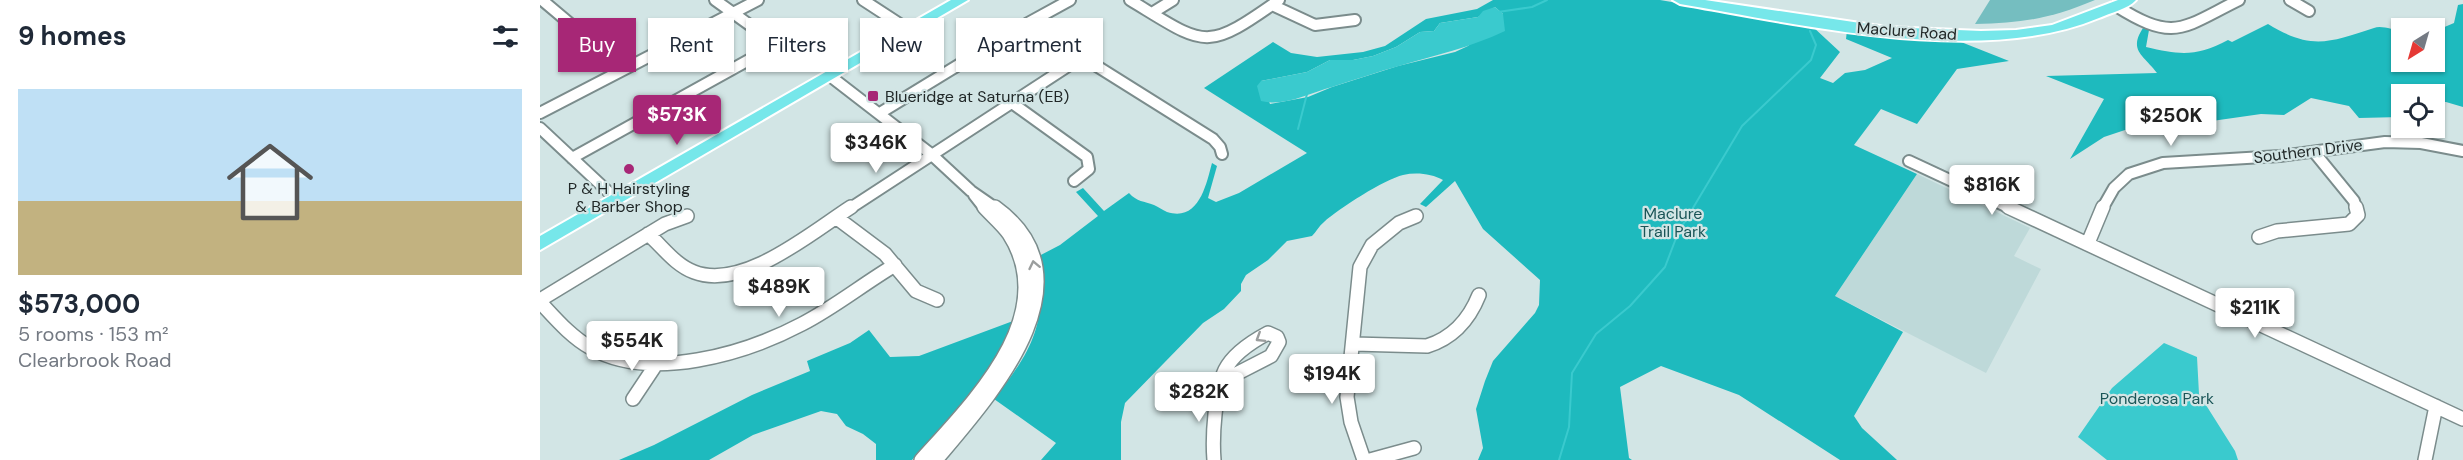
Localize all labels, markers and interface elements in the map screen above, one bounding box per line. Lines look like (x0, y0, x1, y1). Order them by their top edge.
street label: Maclure Road (1856, 17, 1958, 45)
chip: Buy (558, 18, 636, 72)
chip: Rent (648, 18, 734, 72)
chip: Filters (746, 18, 848, 72)
chip: New (860, 18, 944, 72)
chip: Apartment (956, 18, 1103, 72)
north arrow (2391, 18, 2445, 72)
map controls (2391, 18, 2445, 138)
text: 9 homes (18, 19, 127, 53)
icon: filters (489, 20, 522, 53)
button: locate (2391, 84, 2445, 138)
place label: Blueridge at Saturna (EB) (885, 86, 1069, 107)
marker: Blueridge at Saturna (EB) (866, 89, 880, 103)
pin: $573K (635, 95, 719, 146)
pin: $250K (2129, 96, 2213, 147)
text: $573K (647, 101, 707, 127)
text: $250K (2139, 102, 2203, 128)
pin: $346K (834, 123, 918, 174)
icon: home (216, 128, 324, 236)
text: $346K (845, 129, 907, 155)
street label: Southern Drive (2252, 134, 2364, 168)
marker: P & H Hairstyling & Barber Shop (622, 162, 636, 176)
pin: $816K (1950, 165, 2034, 216)
text: $816K (1963, 171, 2021, 197)
place label: P & H Hairstyling & Barber Shop (568, 178, 690, 217)
park label: Maclure Trail Park (1640, 203, 1706, 242)
one-way arrow (1028, 261, 1041, 271)
pin: $489K (737, 267, 821, 318)
text: $489K (747, 273, 811, 299)
text: $573,000 (18, 287, 140, 321)
pin: $211K (2213, 288, 2297, 339)
text: $211K (2229, 294, 2281, 320)
text: 5 rooms · 153 m² (18, 321, 169, 347)
pin: $554K (590, 321, 674, 372)
text: $554K (600, 327, 664, 353)
one-way arrow (1256, 331, 1266, 343)
text: Clearbrook Road (18, 347, 172, 373)
pin: $194K (1290, 354, 1374, 405)
text: $194K (1303, 360, 1361, 386)
pin: $282K (1157, 372, 1241, 423)
text: $282K (1169, 378, 1229, 404)
park label: Ponderosa Park (2100, 388, 2214, 409)

